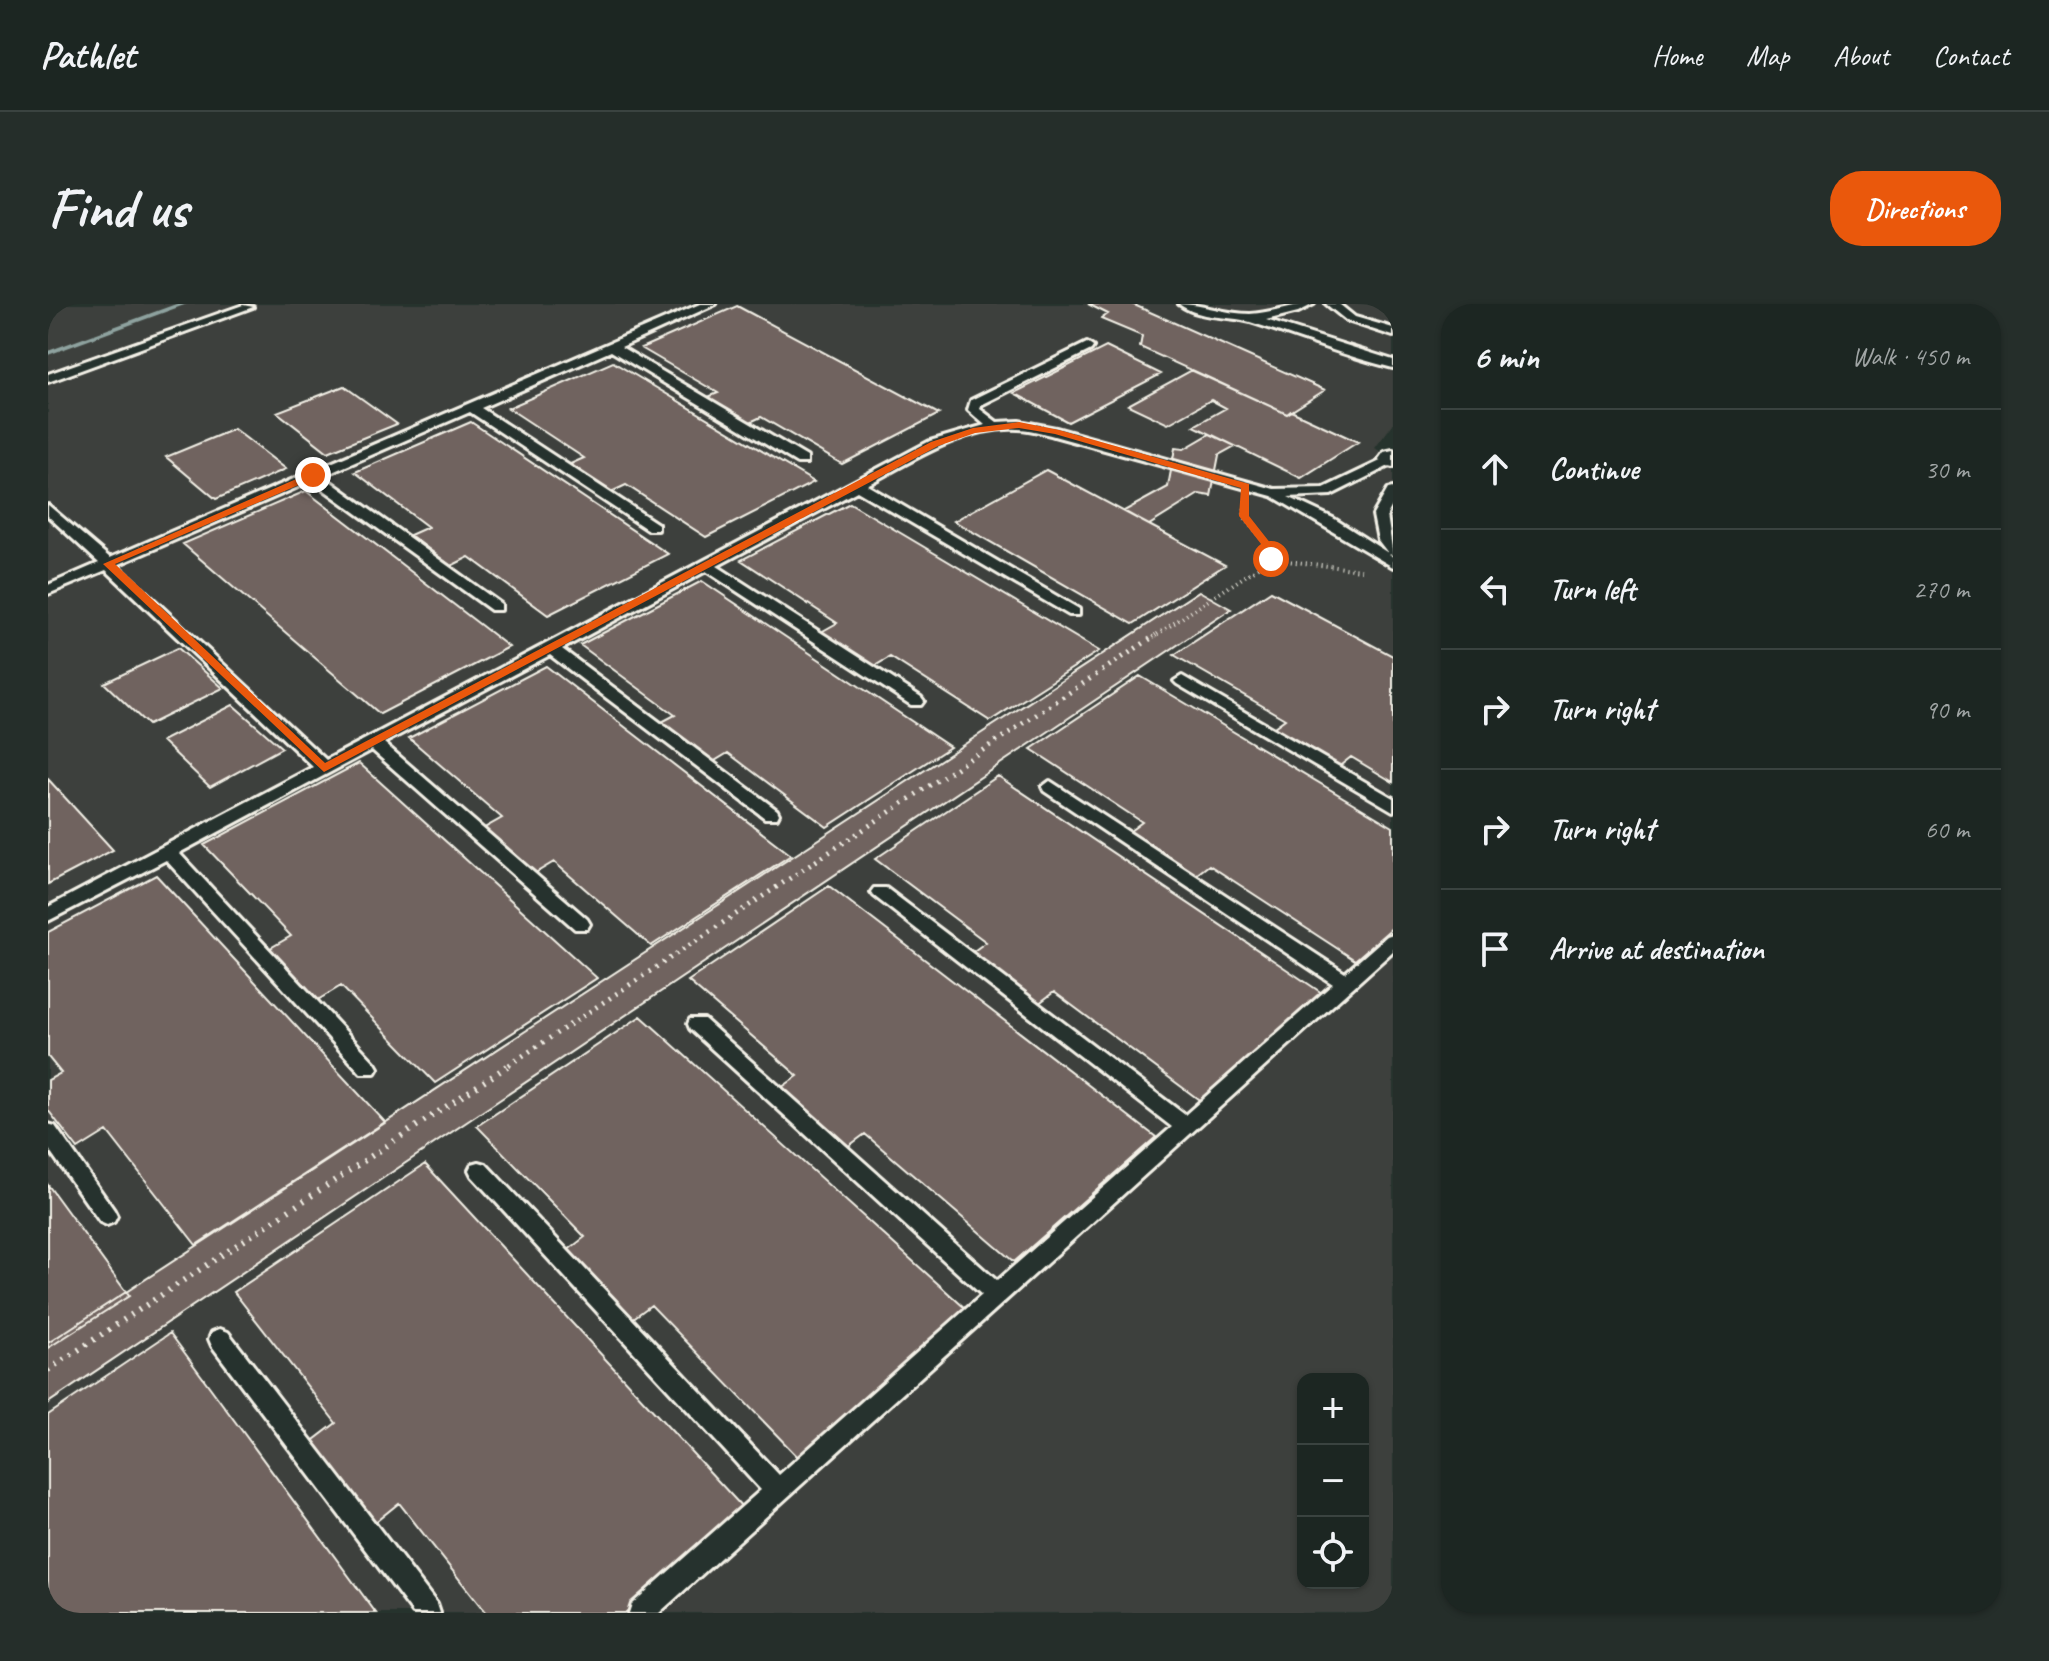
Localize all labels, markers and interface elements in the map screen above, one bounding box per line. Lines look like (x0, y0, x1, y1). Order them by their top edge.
text: Pathlet (40, 32, 135, 79)
text: Home (1652, 38, 1702, 73)
text: Map (1746, 38, 1789, 73)
text: About (1833, 38, 1889, 73)
text: Contact (1933, 38, 2009, 73)
button: Directions (1830, 171, 2001, 246)
text: Find us (48, 173, 188, 244)
text: 6 min (1473, 335, 1539, 378)
text: Walk · 450 m (1852, 340, 1969, 373)
icon: ahead (1473, 447, 1517, 491)
text: Continue (1549, 450, 1639, 488)
text: 30 m (1925, 453, 1969, 486)
route end (295, 457, 331, 493)
route start (1253, 541, 1289, 577)
icon: left (1473, 567, 1517, 611)
text: Turn left (1549, 570, 1636, 608)
text: 270 m (1913, 573, 1969, 606)
icon: right (1473, 687, 1517, 731)
text: Turn right (1549, 690, 1654, 728)
text: 90 m (1925, 693, 1969, 726)
icon: right (1473, 807, 1517, 851)
text: Turn right (1549, 810, 1654, 848)
text: 60 m (1925, 813, 1969, 846)
icon: arrive (1473, 927, 1517, 971)
text: Arrive at destination (1549, 930, 1764, 968)
map controls (1297, 1373, 1369, 1589)
button: + (1297, 1373, 1369, 1445)
button: − (1297, 1445, 1369, 1517)
button: locate (1297, 1517, 1369, 1589)

